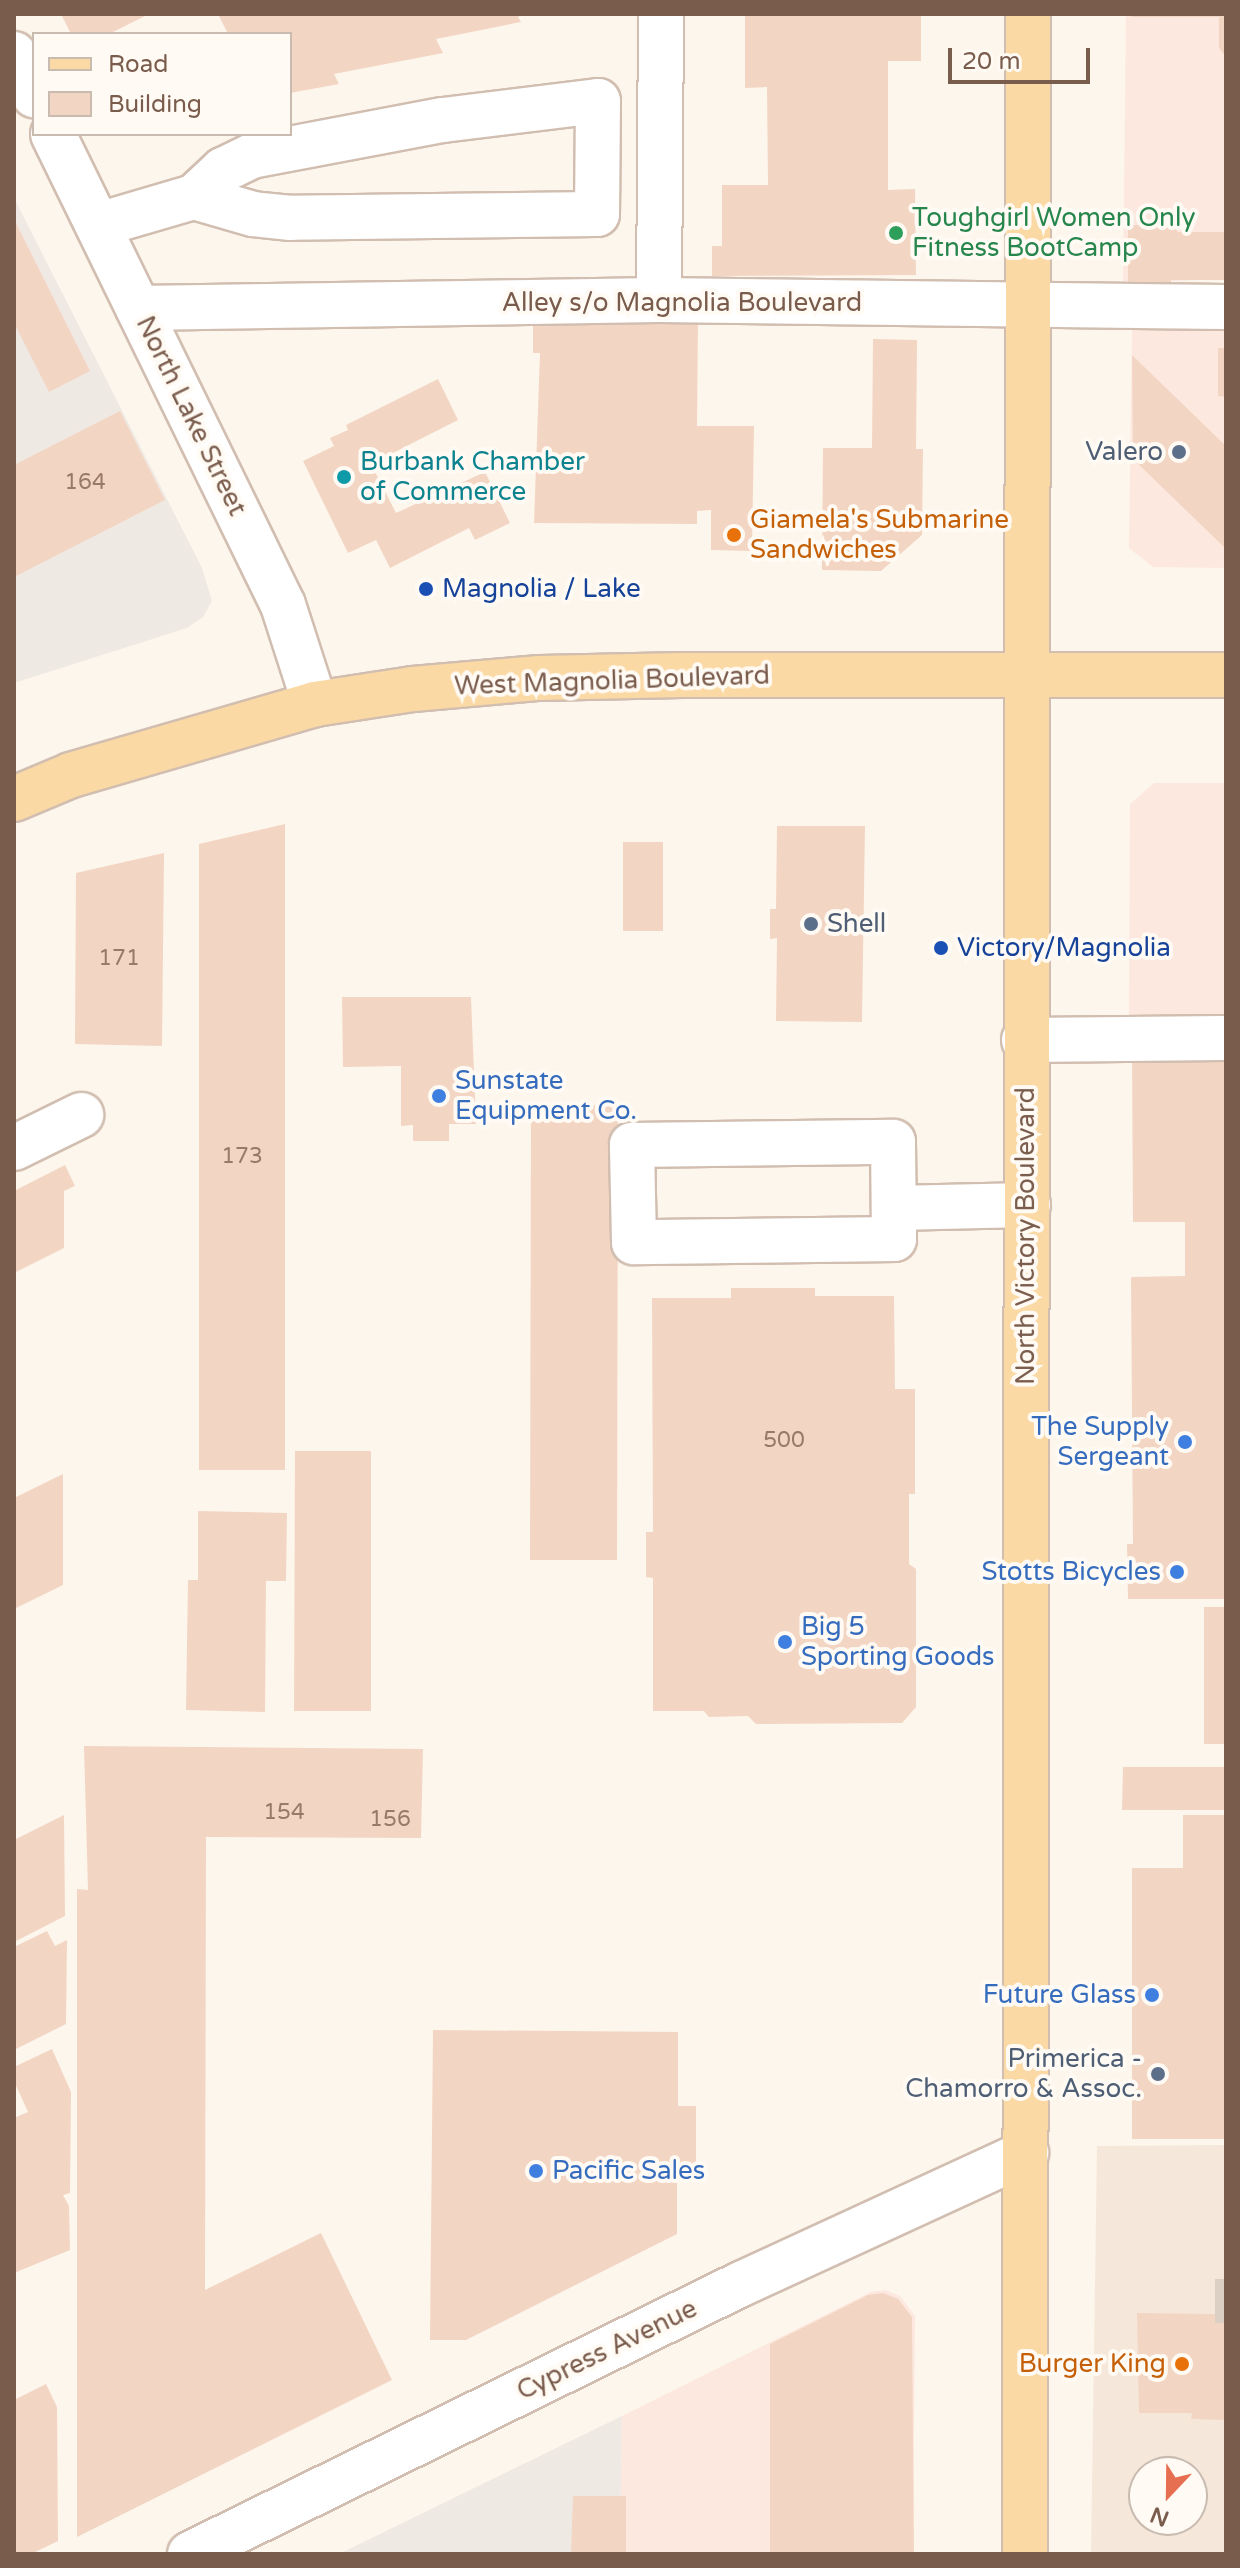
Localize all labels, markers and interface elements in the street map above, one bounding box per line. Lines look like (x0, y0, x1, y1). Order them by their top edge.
legend (32, 32, 292, 136)
scale bar (952, 32, 1094, 82)
text: 20 m (962, 47, 1020, 76)
text: Road (108, 50, 168, 79)
text: Building (108, 90, 202, 119)
place label: Toughgirl Women Only Fitness BootCamp (912, 202, 1195, 264)
marker: Toughgirl Women Only Fitness BootCamp (887, 224, 905, 242)
street label: Alley s/o Magnolia Boulevard (502, 287, 862, 319)
street label: North Lake Street (129, 311, 253, 521)
place label: Valero (1085, 436, 1163, 468)
marker: Valero (1170, 443, 1188, 461)
place label: Burbank Chamber of Commerce (360, 446, 585, 508)
marker: Burbank Chamber of Commerce (335, 468, 353, 486)
house number: 164 (64, 470, 106, 496)
place label: Giamela's Submarine Sandwiches (750, 504, 1009, 566)
marker: Giamela's Submarine Sandwiches (725, 526, 743, 544)
place label: Magnolia / Lake (442, 573, 641, 605)
marker: Magnolia / Lake (417, 580, 435, 598)
street label: West Magnolia Boulevard (454, 660, 770, 702)
place label: Shell (827, 908, 886, 940)
marker: Shell (802, 915, 820, 933)
place label: Victory/Magnolia (957, 932, 1171, 964)
marker: Victory/Magnolia (932, 939, 950, 957)
house number: 171 (98, 946, 140, 972)
place label: Sunstate Equipment Co. (455, 1065, 637, 1126)
marker: Sunstate Equipment Co. (430, 1087, 448, 1105)
street label: North Victory Boulevard (1010, 1087, 1042, 1385)
house number: 173 (221, 1144, 263, 1170)
place label: The Supply Sergeant (1031, 1411, 1169, 1472)
house number: 500 (763, 1428, 805, 1454)
marker: The Supply Sergeant (1176, 1433, 1194, 1451)
place label: Stotts Bicycles (982, 1556, 1161, 1588)
marker: Stotts Bicycles (1168, 1563, 1186, 1581)
place label: Big 5 Sporting Goods (801, 1611, 995, 1672)
marker: Big 5 Sporting Goods (776, 1633, 794, 1651)
house number: 154 (263, 1800, 305, 1826)
house number: 156 (369, 1807, 411, 1833)
place label: Future Glass (983, 1979, 1136, 2011)
marker: Future Glass (1143, 1986, 1161, 2004)
place label: Primerica - Chamorro & Assoc. (905, 2043, 1142, 2104)
marker: Primerica - Chamorro & Assoc. (1149, 2065, 1167, 2083)
place label: Pacific Sales (552, 2155, 705, 2187)
marker: Pacific Sales (527, 2162, 545, 2180)
street label: Cypress Avenue (512, 2293, 702, 2407)
place label: Burger King (1019, 2348, 1166, 2380)
marker: Burger King (1173, 2355, 1191, 2373)
north arrow (1128, 2456, 1208, 2536)
text: N (1147, 2501, 1173, 2532)

